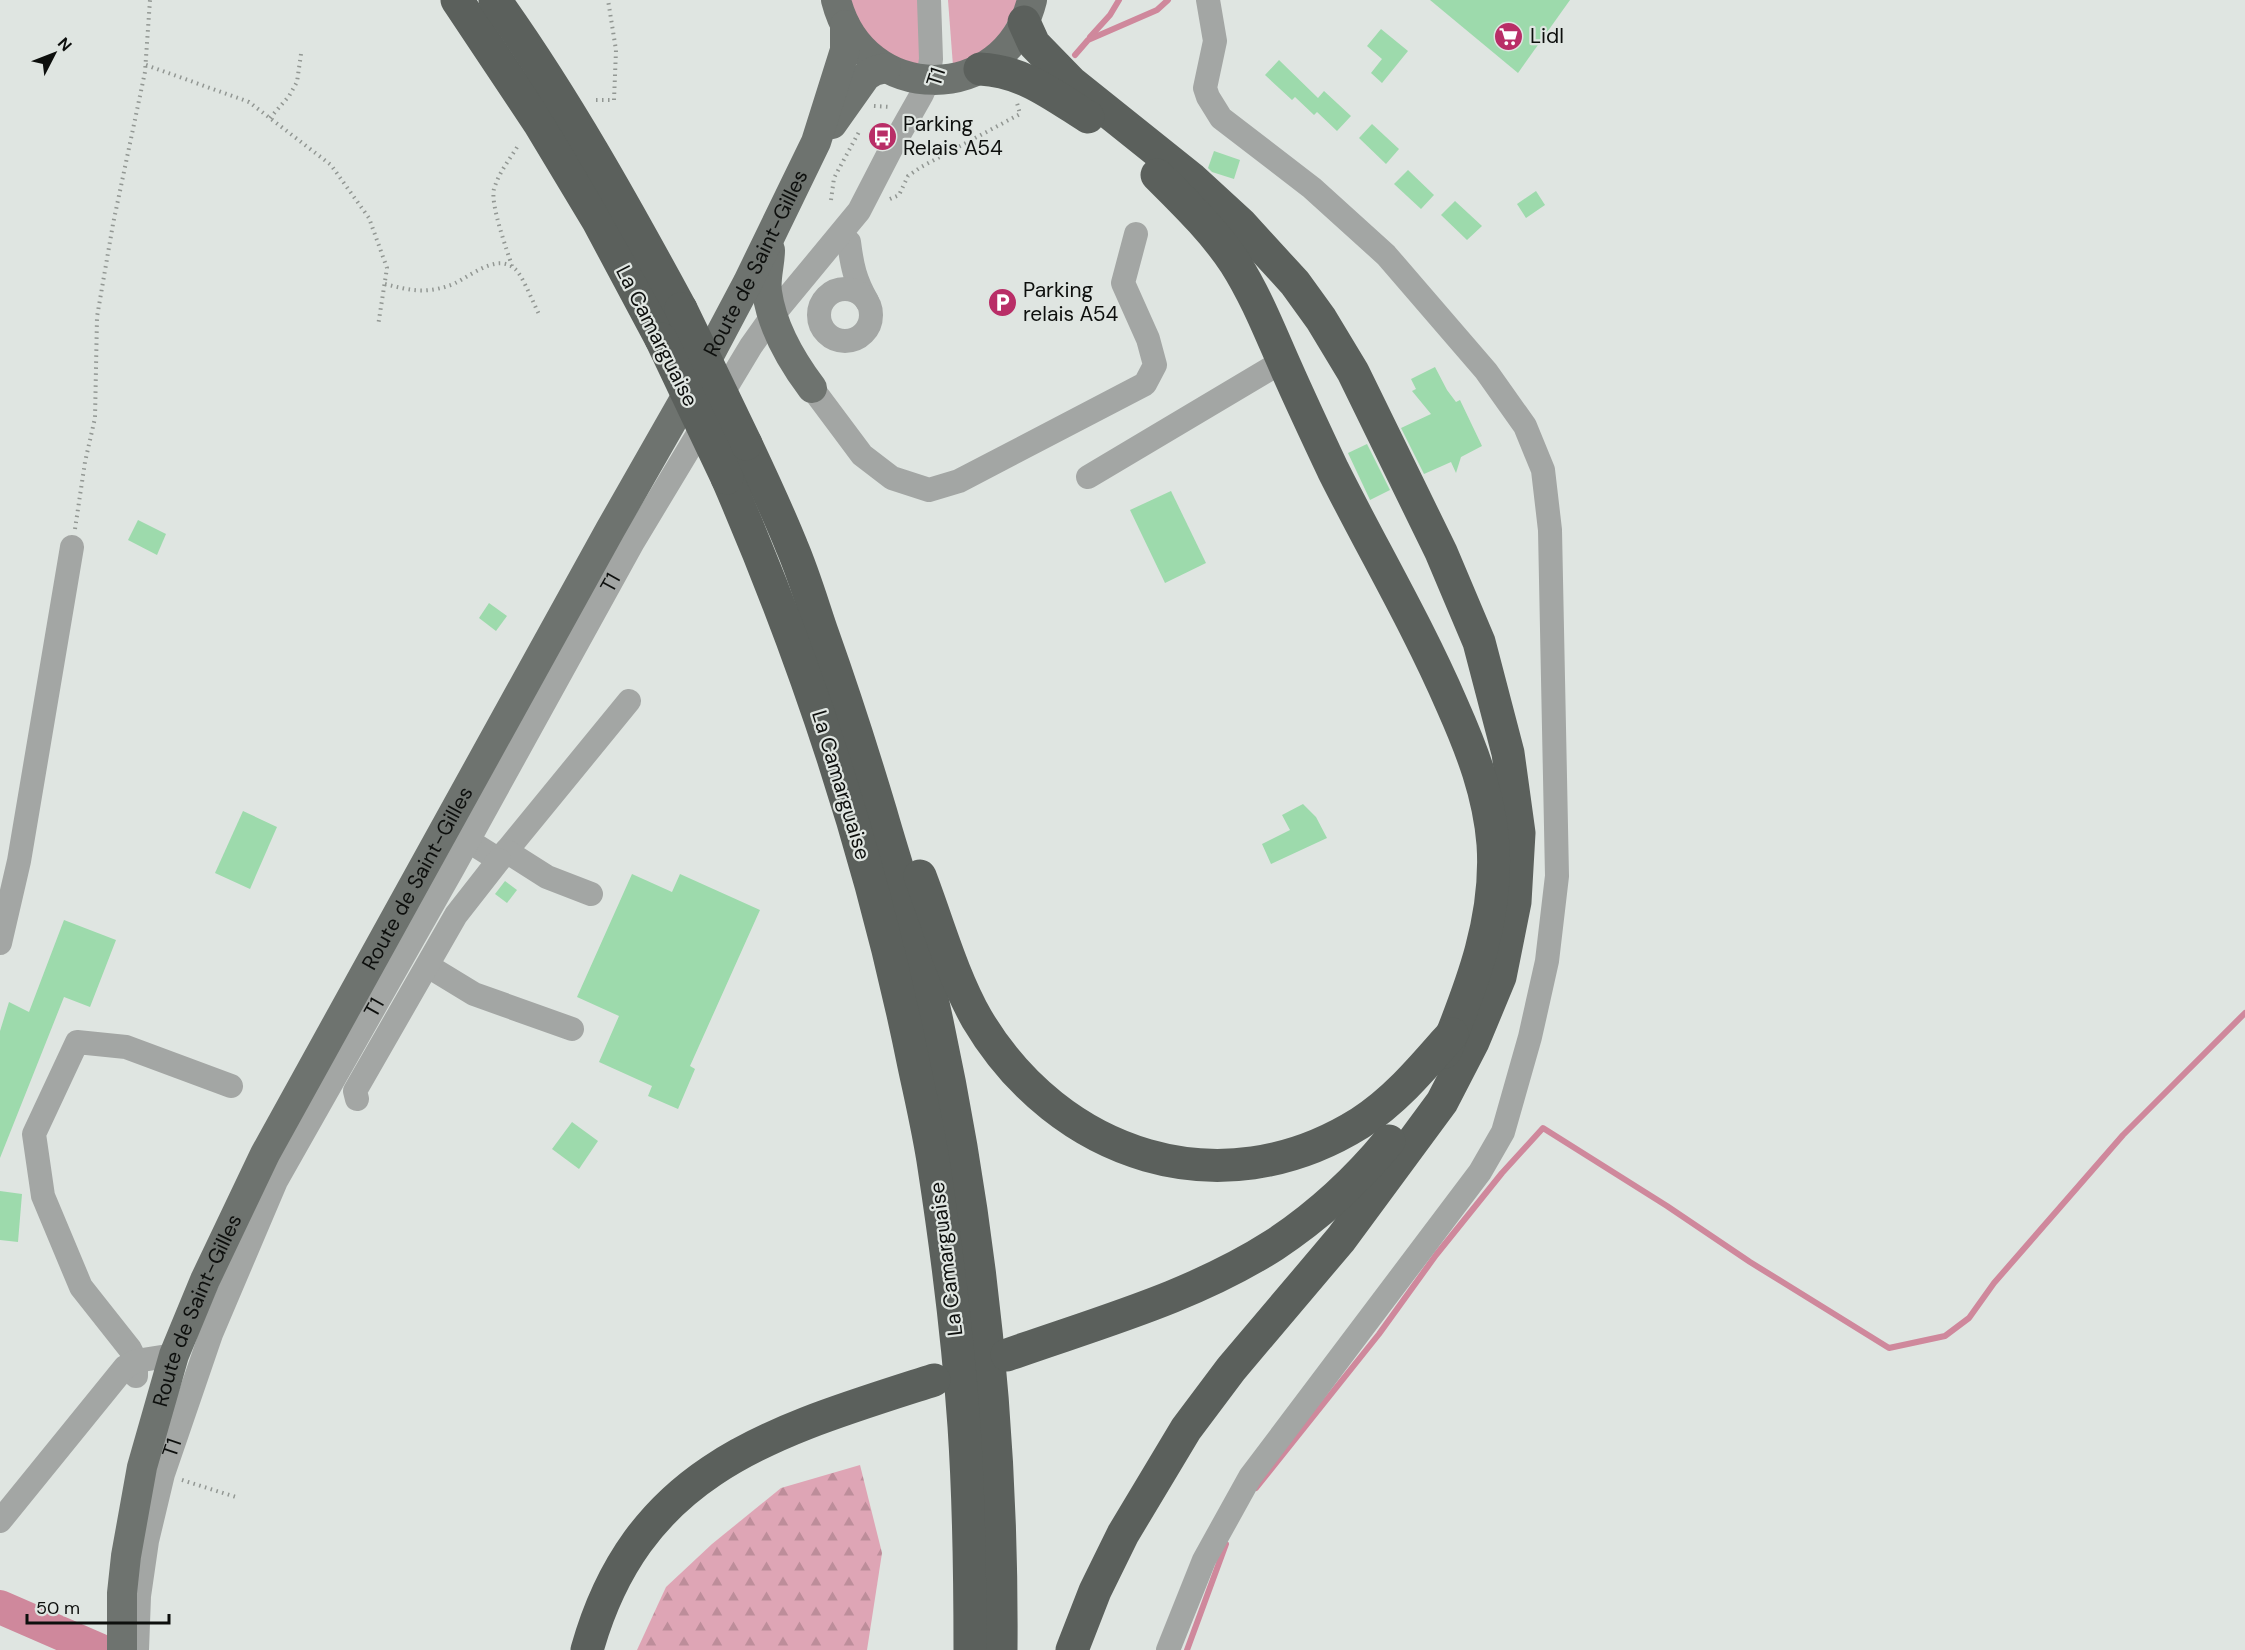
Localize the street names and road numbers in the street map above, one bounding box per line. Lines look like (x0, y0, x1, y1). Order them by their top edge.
street label: T1 (920, 64, 952, 90)
street label: Route de Saint-Gilles (697, 165, 814, 362)
street label: La Camarguaise (609, 261, 705, 411)
street label: T1 (594, 568, 627, 598)
street label: La Camarguaise (805, 707, 877, 863)
street label: Route de Saint-Gilles (355, 781, 480, 975)
street label: T1 (357, 993, 391, 1022)
street label: La Camarguaise (923, 1180, 969, 1338)
street label: Route de Saint-Gilles (146, 1209, 248, 1410)
street label: T1 (156, 1435, 188, 1461)

